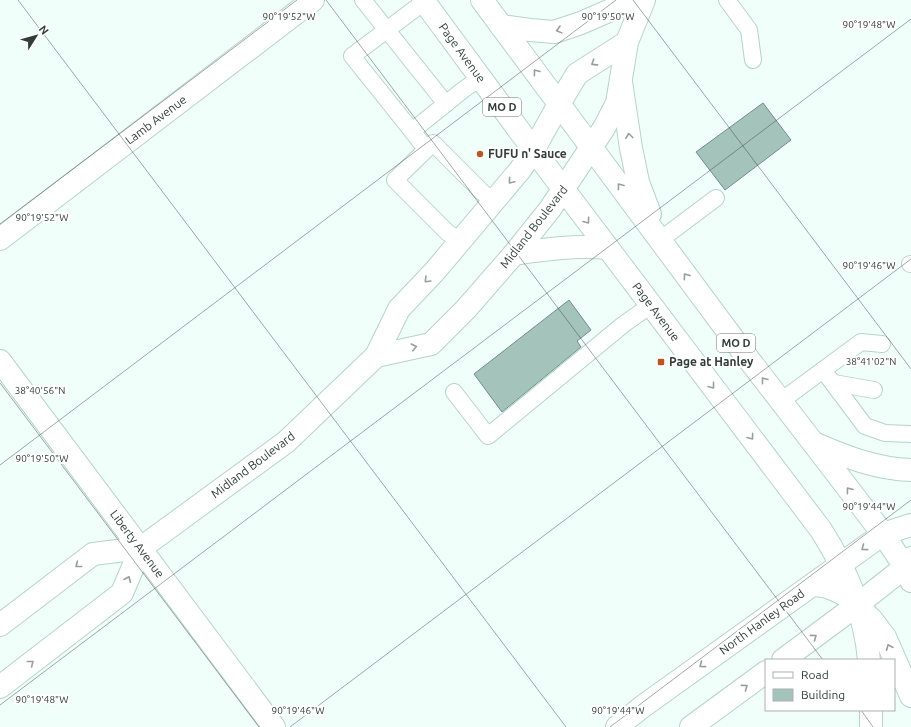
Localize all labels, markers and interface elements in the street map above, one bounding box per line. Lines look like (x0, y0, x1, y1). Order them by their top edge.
text: 90°19'52"W (263, 11, 315, 22)
text: 90°19'50"W (582, 11, 634, 22)
north arrow (16, 16, 56, 56)
text: 90°19'48"W (843, 19, 895, 30)
street label: Page Avenue (437, 21, 488, 85)
text: N (37, 23, 51, 37)
one-way arrow (556, 25, 563, 34)
one-way arrow (591, 58, 598, 66)
one-way arrow (533, 70, 540, 77)
street label: Lamb Avenue (123, 92, 189, 147)
road number: MO D (483, 98, 521, 116)
one-way arrow (625, 132, 634, 139)
place label: FUFU n' Sauce (488, 147, 567, 160)
marker: FUFU n' Sauce (475, 149, 485, 159)
one-way arrow (509, 176, 516, 183)
street label: Midland Boulevard (497, 183, 570, 271)
one-way arrow (618, 183, 625, 190)
text: 90°19'52"W (16, 212, 68, 223)
one-way arrow (583, 216, 590, 223)
text: 90°19'46"W (843, 260, 895, 271)
one-way arrow (684, 273, 691, 280)
one-way arrow (424, 275, 432, 283)
street label: Page Avenue (630, 280, 683, 344)
road number: MO D (717, 334, 755, 352)
one-way arrow (411, 344, 418, 352)
place label: Page at Hanley (669, 355, 754, 368)
text: 38°41'02"N (846, 356, 896, 367)
marker: Page at Hanley (656, 357, 666, 367)
one-way arrow (762, 378, 769, 385)
one-way arrow (708, 381, 715, 388)
text: 38°40'56"N (15, 385, 65, 396)
street label: Midland Boulevard (208, 429, 297, 500)
one-way arrow (746, 433, 754, 440)
text: 90°19'50"W (16, 453, 68, 464)
one-way arrow (847, 487, 854, 494)
text: 90°19'44"W (843, 501, 895, 512)
street label: Liberty Avenue (108, 507, 167, 580)
one-way arrow (862, 543, 869, 550)
one-way arrow (76, 560, 83, 567)
one-way arrow (123, 576, 131, 584)
street label: North Hanley Road (717, 586, 807, 657)
one-way arrow (810, 635, 817, 642)
one-way arrow (886, 644, 894, 651)
legend (765, 659, 895, 711)
one-way arrow (699, 660, 706, 667)
one-way arrow (26, 661, 33, 668)
text: Road (801, 668, 829, 681)
one-way arrow (741, 685, 748, 692)
text: Building (801, 688, 845, 701)
text: 90°19'48"W (16, 694, 68, 705)
text: 90°19'46"W (272, 705, 324, 716)
text: 90°19'44"W (592, 705, 644, 716)

